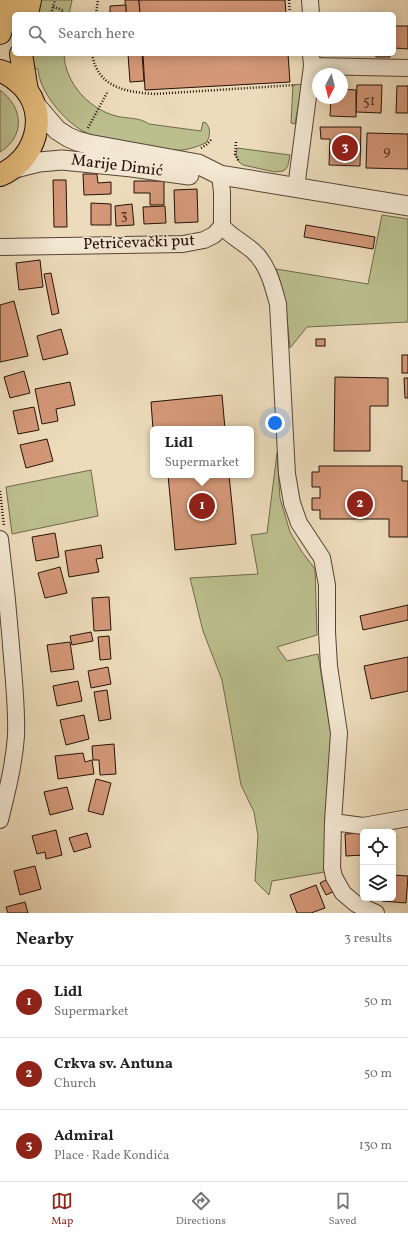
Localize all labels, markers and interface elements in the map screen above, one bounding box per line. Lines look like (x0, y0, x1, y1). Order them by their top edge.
search box (12, 12, 396, 56)
icon: search (26, 23, 48, 45)
text: Search here (58, 24, 135, 45)
north arrow (312, 68, 348, 104)
house number: 51 (363, 92, 375, 111)
pin: 3 (332, 133, 358, 163)
house number: 9 (383, 142, 391, 161)
street label: Marije Dimić (70, 149, 164, 183)
house number: 3 (120, 206, 128, 225)
street label: Petričevački put (83, 230, 196, 256)
your location (265, 413, 285, 433)
popup (150, 426, 254, 478)
text: Lidl (165, 433, 193, 454)
text: Supermarket (165, 454, 239, 472)
pin: 2 (347, 489, 373, 519)
pin: 1 (189, 491, 215, 521)
map controls (360, 829, 396, 901)
button: locate (360, 829, 396, 865)
button: layers (360, 865, 396, 901)
text: Nearby (16, 928, 74, 951)
text: 3 results (344, 930, 392, 948)
text: Lidl (54, 982, 82, 1003)
text: 1 (26, 993, 32, 1011)
text: 50 m (364, 993, 392, 1011)
text: Supermarket (54, 1003, 129, 1021)
text: Crkva sv. Antuna (54, 1054, 173, 1075)
text: 2 (26, 1065, 32, 1083)
text: 50 m (364, 1065, 392, 1083)
text: Church (54, 1075, 96, 1093)
text: Admiral (54, 1126, 114, 1147)
text: 3 (26, 1137, 32, 1155)
text: 130 m (359, 1137, 392, 1155)
text: Place · Rade Kondića (54, 1147, 170, 1165)
tab: Map (51, 1190, 73, 1229)
tab: Directions (176, 1190, 226, 1229)
tab: Saved (328, 1190, 357, 1229)

